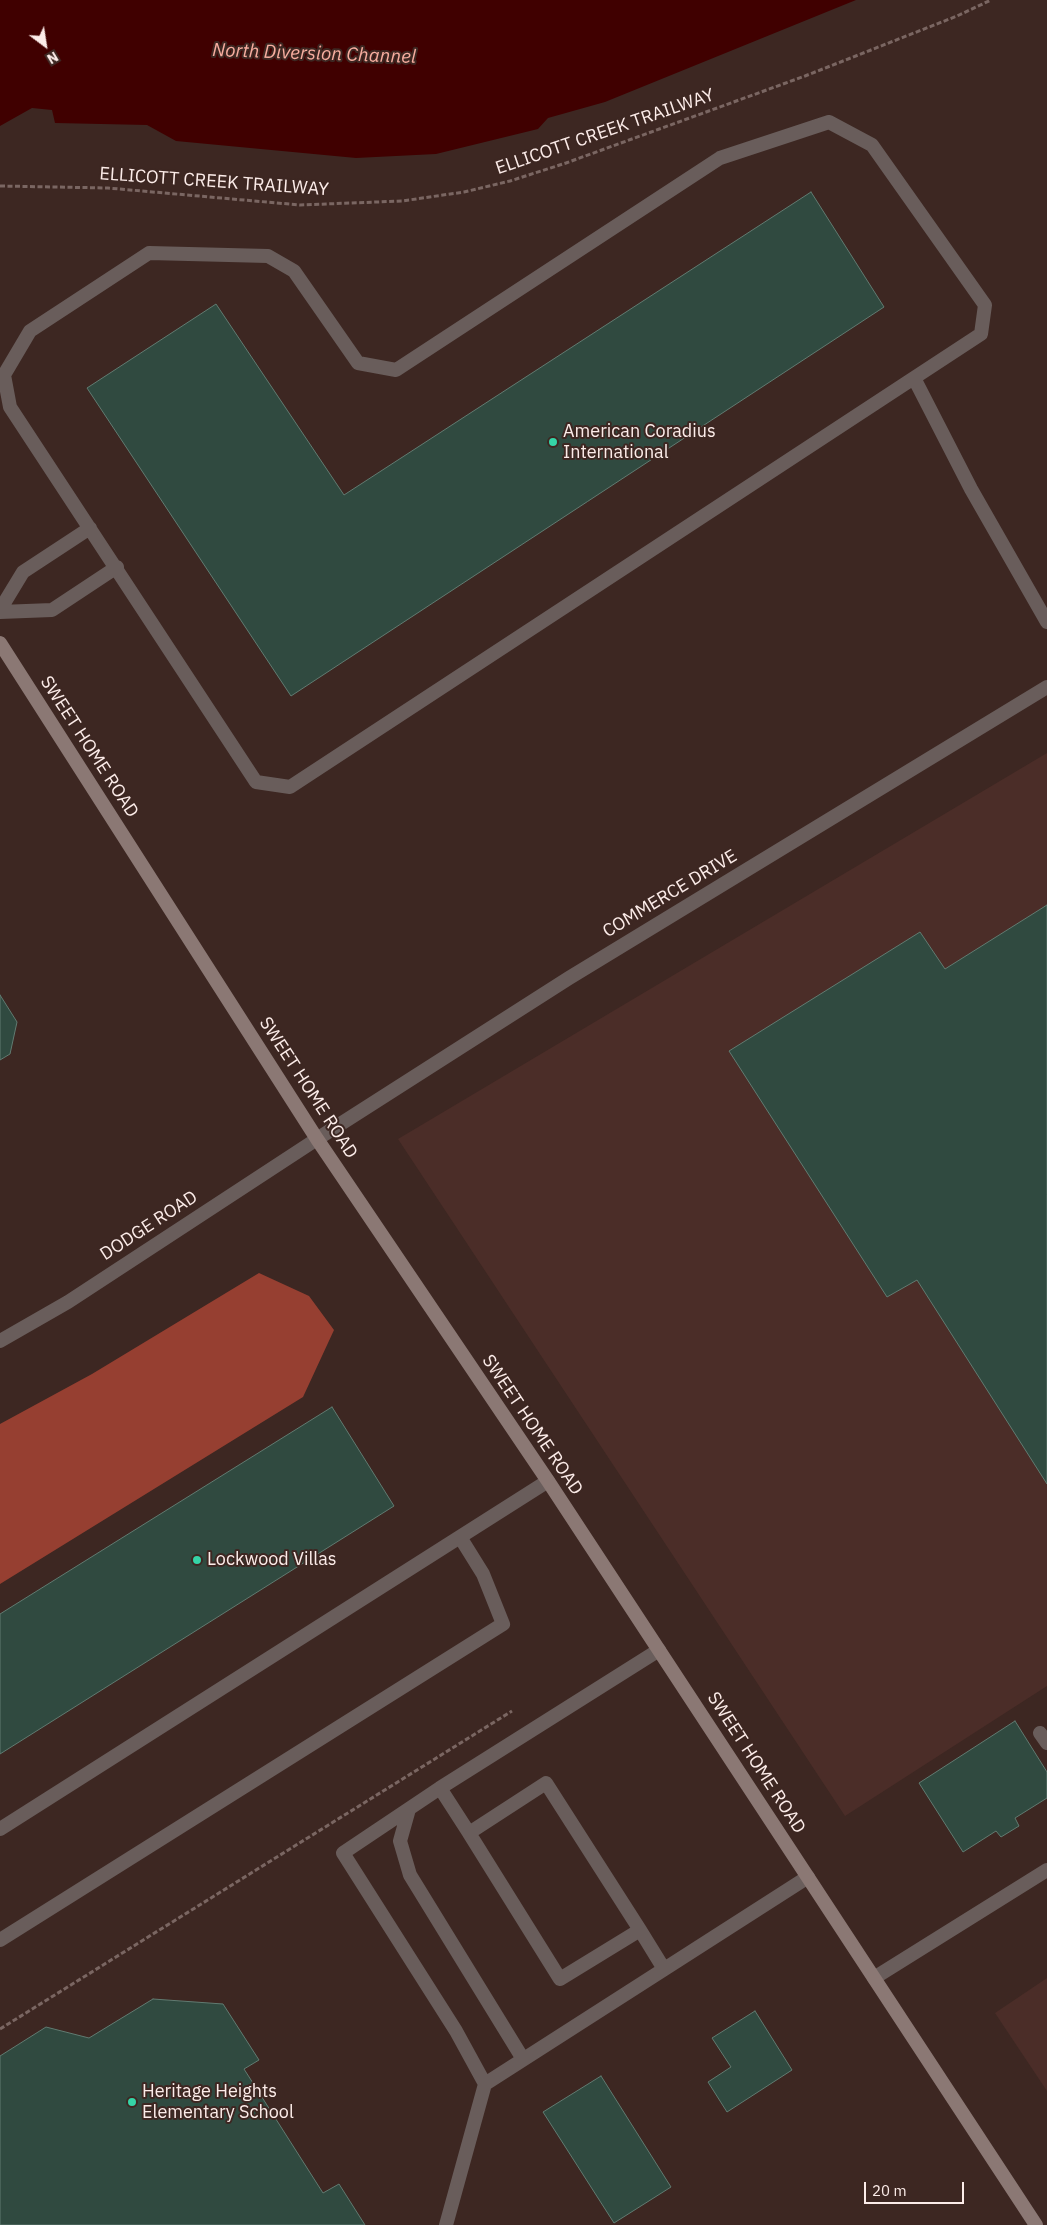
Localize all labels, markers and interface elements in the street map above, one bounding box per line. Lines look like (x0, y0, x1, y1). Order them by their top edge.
north arrow (20, 20, 70, 70)
water label: North Diversion Channel (212, 39, 416, 69)
text: N (44, 48, 62, 68)
street label: ELLICOTT CREEK TRAILWAY (493, 84, 717, 180)
street label: ELLICOTT CREEK TRAILWAY (99, 163, 329, 201)
place label: American Coradius International (563, 421, 716, 464)
marker: American Coradius International (547, 436, 559, 448)
street label: SWEET HOME ROAD (35, 672, 143, 822)
street label: COMMERCE DRIVE (599, 845, 741, 943)
street label: SWEET HOME ROAD (254, 1013, 362, 1163)
street label: DODGE ROAD (96, 1187, 202, 1265)
street label: SWEET HOME ROAD (477, 1351, 587, 1499)
place label: Lockwood Villas (207, 1549, 337, 1571)
marker: Lockwood Villas (191, 1554, 203, 1566)
street label: SWEET HOME ROAD (702, 1688, 810, 1838)
place label: Heritage Heights Elementary School (142, 2081, 294, 2124)
marker: Heritage Heights Elementary School (126, 2096, 138, 2108)
scale bar (867, 2172, 967, 2204)
text: 20 m (872, 2181, 907, 2200)

